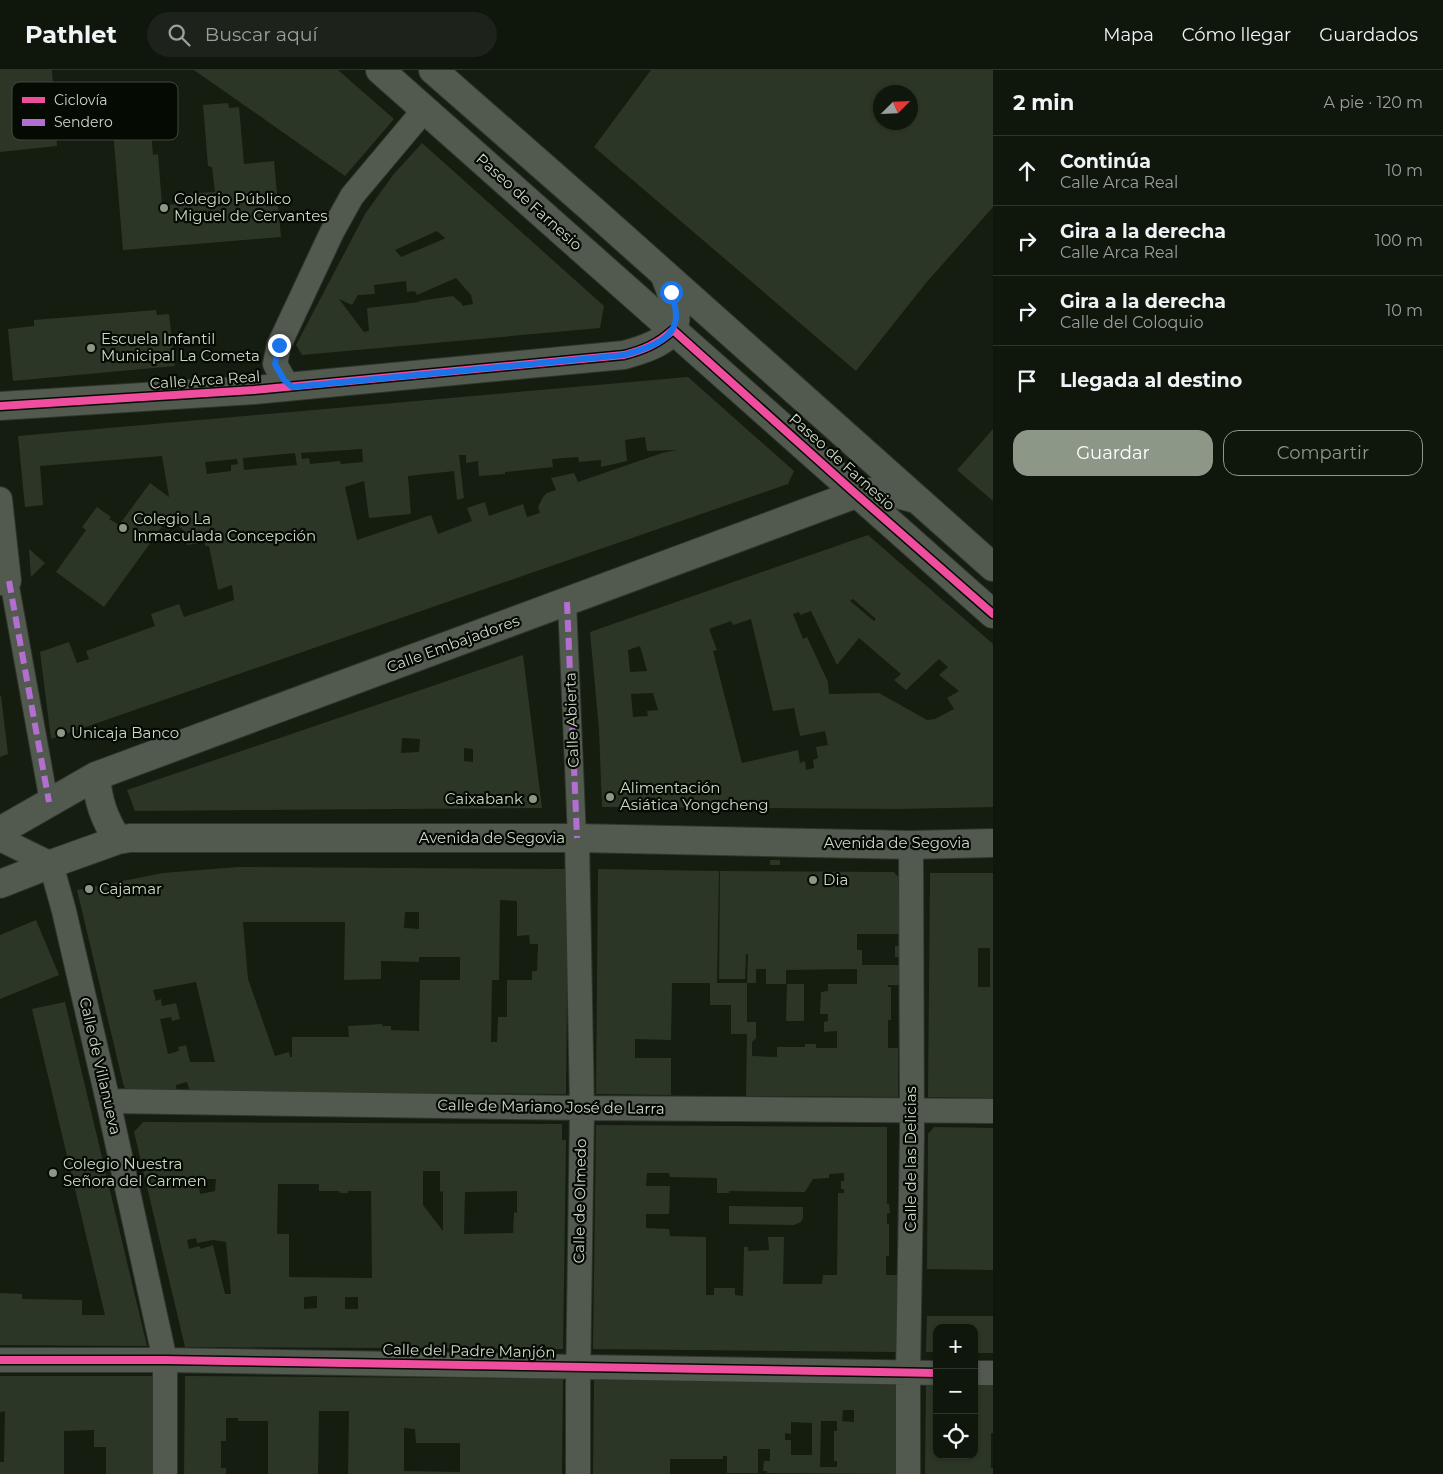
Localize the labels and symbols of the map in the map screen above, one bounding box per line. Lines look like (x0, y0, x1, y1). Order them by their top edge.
legend (12, 82, 178, 140)
north arrow (873, 85, 918, 130)
text: Ciclovía (54, 91, 107, 109)
text: Sendero (54, 113, 113, 131)
street label: Paseo de Farnesio (472, 149, 586, 254)
place label: Colegio Público Miguel de Cervantes (174, 189, 328, 225)
marker: Colegio Público Miguel de Cervantes (158, 202, 170, 214)
route start (660, 281, 683, 304)
place label: Escuela Infantil Municipal La Cometa (101, 329, 260, 365)
route end (268, 334, 291, 357)
marker: Escuela Infantil Municipal La Cometa (85, 342, 97, 354)
street label: Calle Arca Real (149, 366, 261, 393)
street label: Paseo de Farnesio (785, 409, 899, 514)
place label: Colegio La Inmaculada Concepción (133, 509, 316, 545)
marker: Colegio La Inmaculada Concepción (117, 522, 129, 534)
street label: Calle Embajadores (384, 611, 522, 676)
street label: Calle Abierta (560, 672, 583, 768)
place label: Unicaja Banco (71, 723, 179, 742)
marker: Unicaja Banco (55, 727, 67, 739)
place label: Alimentación Asiática Yongcheng (620, 778, 769, 814)
place label: Caixabank (445, 789, 523, 808)
marker: Alimentación Asiática Yongcheng (604, 791, 616, 803)
marker: Caixabank (527, 793, 539, 805)
street label: Avenida de Segovia (419, 828, 565, 847)
street label: Avenida de Segovia (824, 833, 970, 852)
place label: Dia (823, 870, 848, 889)
marker: Dia (807, 874, 819, 886)
place label: Cajamar (99, 879, 162, 898)
marker: Cajamar (83, 883, 95, 895)
street label: Calle de Villanueva (75, 995, 126, 1137)
street label: Calle de las Delicias (901, 1086, 920, 1232)
street label: Calle de Mariano José de Larra (437, 1095, 665, 1118)
street label: Calle de Olmedo (569, 1138, 590, 1264)
place label: Colegio Nuestra Señora del Carmen (63, 1154, 207, 1190)
marker: Colegio Nuestra Señora del Carmen (47, 1167, 59, 1179)
street label: Calle del Padre Manjón (382, 1339, 556, 1362)

